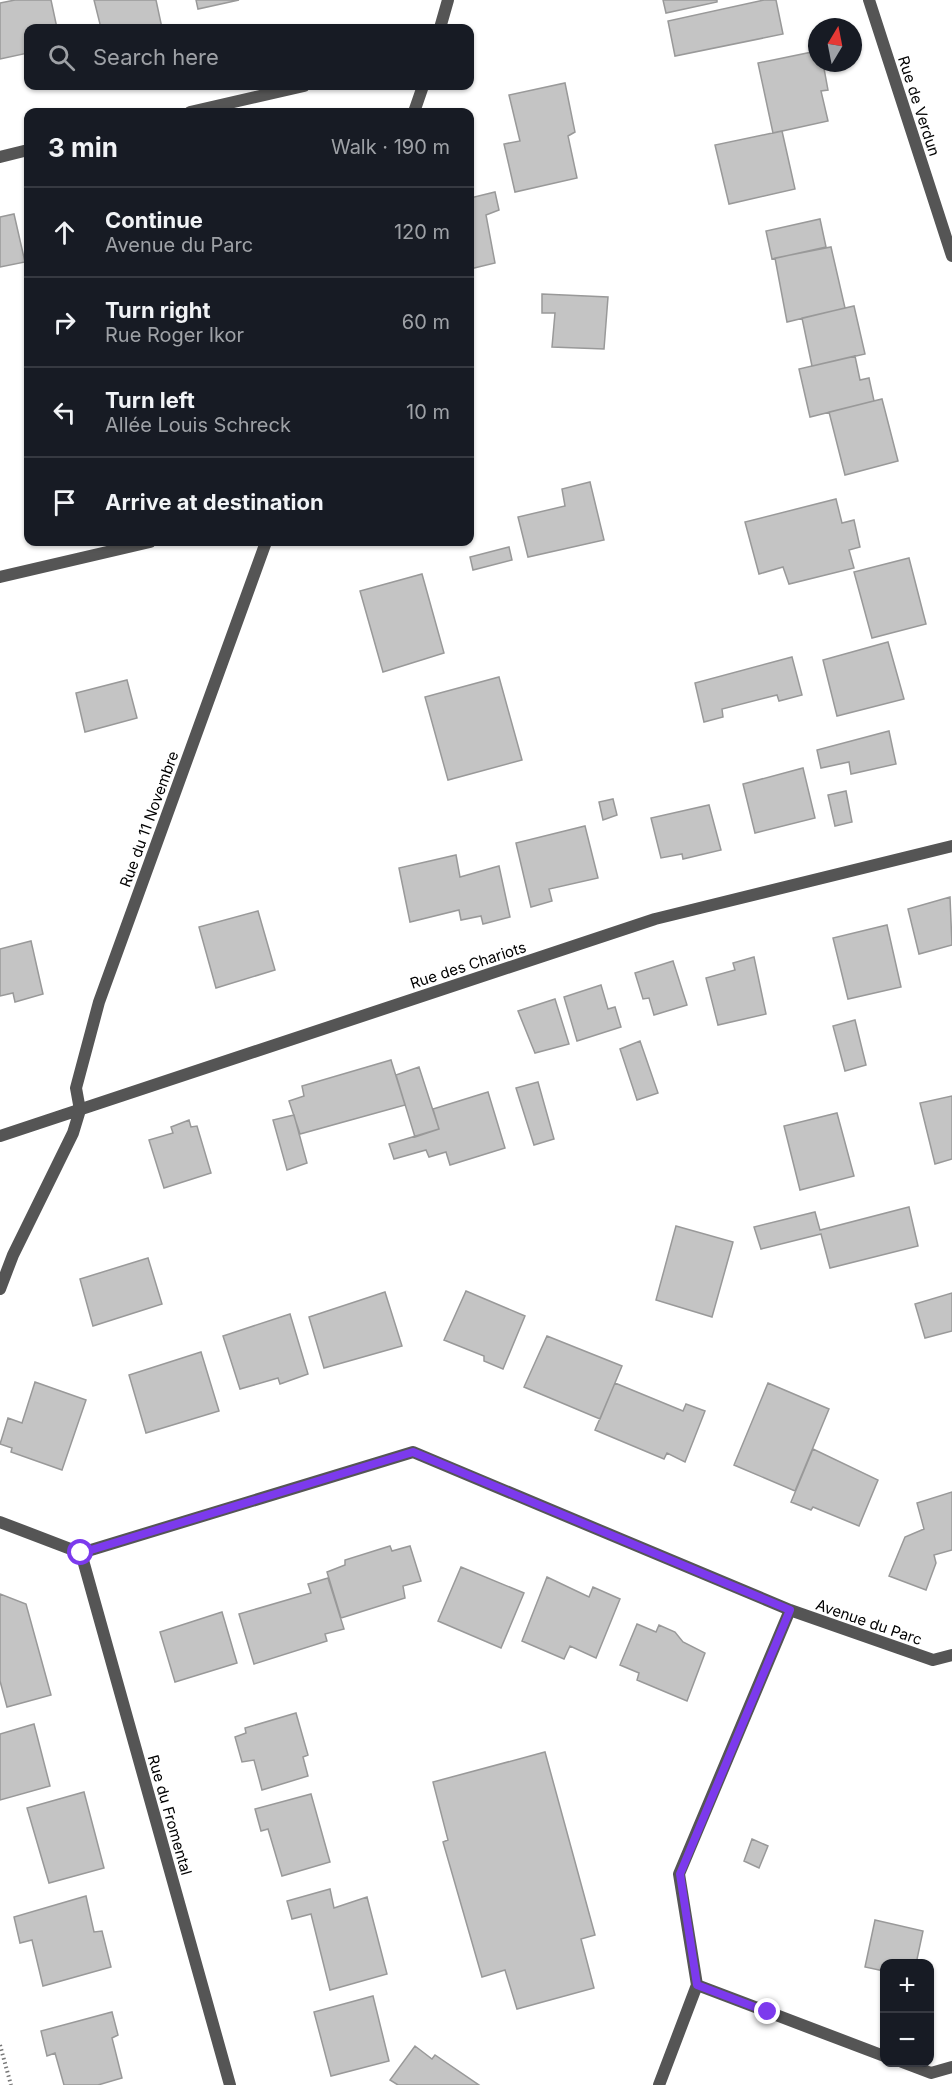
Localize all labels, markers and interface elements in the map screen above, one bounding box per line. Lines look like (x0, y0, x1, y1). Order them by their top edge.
north arrow (808, 18, 862, 72)
search box (24, 24, 474, 90)
icon: search (45, 41, 78, 74)
text: Search here (93, 44, 219, 70)
street label: Rue de Verdun (894, 53, 944, 159)
text: 3 min (48, 132, 118, 163)
text: Walk · 190 m (331, 135, 450, 159)
text: Continue (105, 207, 203, 233)
icon: ahead (48, 216, 81, 249)
text: 120 m (394, 220, 450, 244)
text: Avenue du Parc (105, 233, 253, 257)
text: Turn right (105, 297, 211, 323)
icon: right (48, 306, 81, 339)
text: 60 m (402, 310, 450, 334)
text: Rue Roger Ikor (105, 323, 244, 347)
text: Turn left (105, 387, 195, 413)
icon: left (48, 396, 81, 429)
text: 10 m (406, 400, 450, 424)
text: Allée Louis Schreck (105, 413, 291, 437)
icon: arrive (48, 486, 81, 519)
text: Arrive at destination (105, 489, 324, 515)
street label: Rue du 11 Novembre (116, 748, 182, 890)
street label: Rue des Chariots (408, 937, 529, 993)
route start (67, 1539, 93, 1565)
street label: Avenue du Parc (813, 1595, 925, 1649)
street label: Rue du Fromental (144, 1753, 196, 1877)
map controls (880, 1959, 934, 2067)
button: + (880, 1959, 934, 2013)
route end (754, 1998, 780, 2024)
button: − (880, 2013, 934, 2067)

